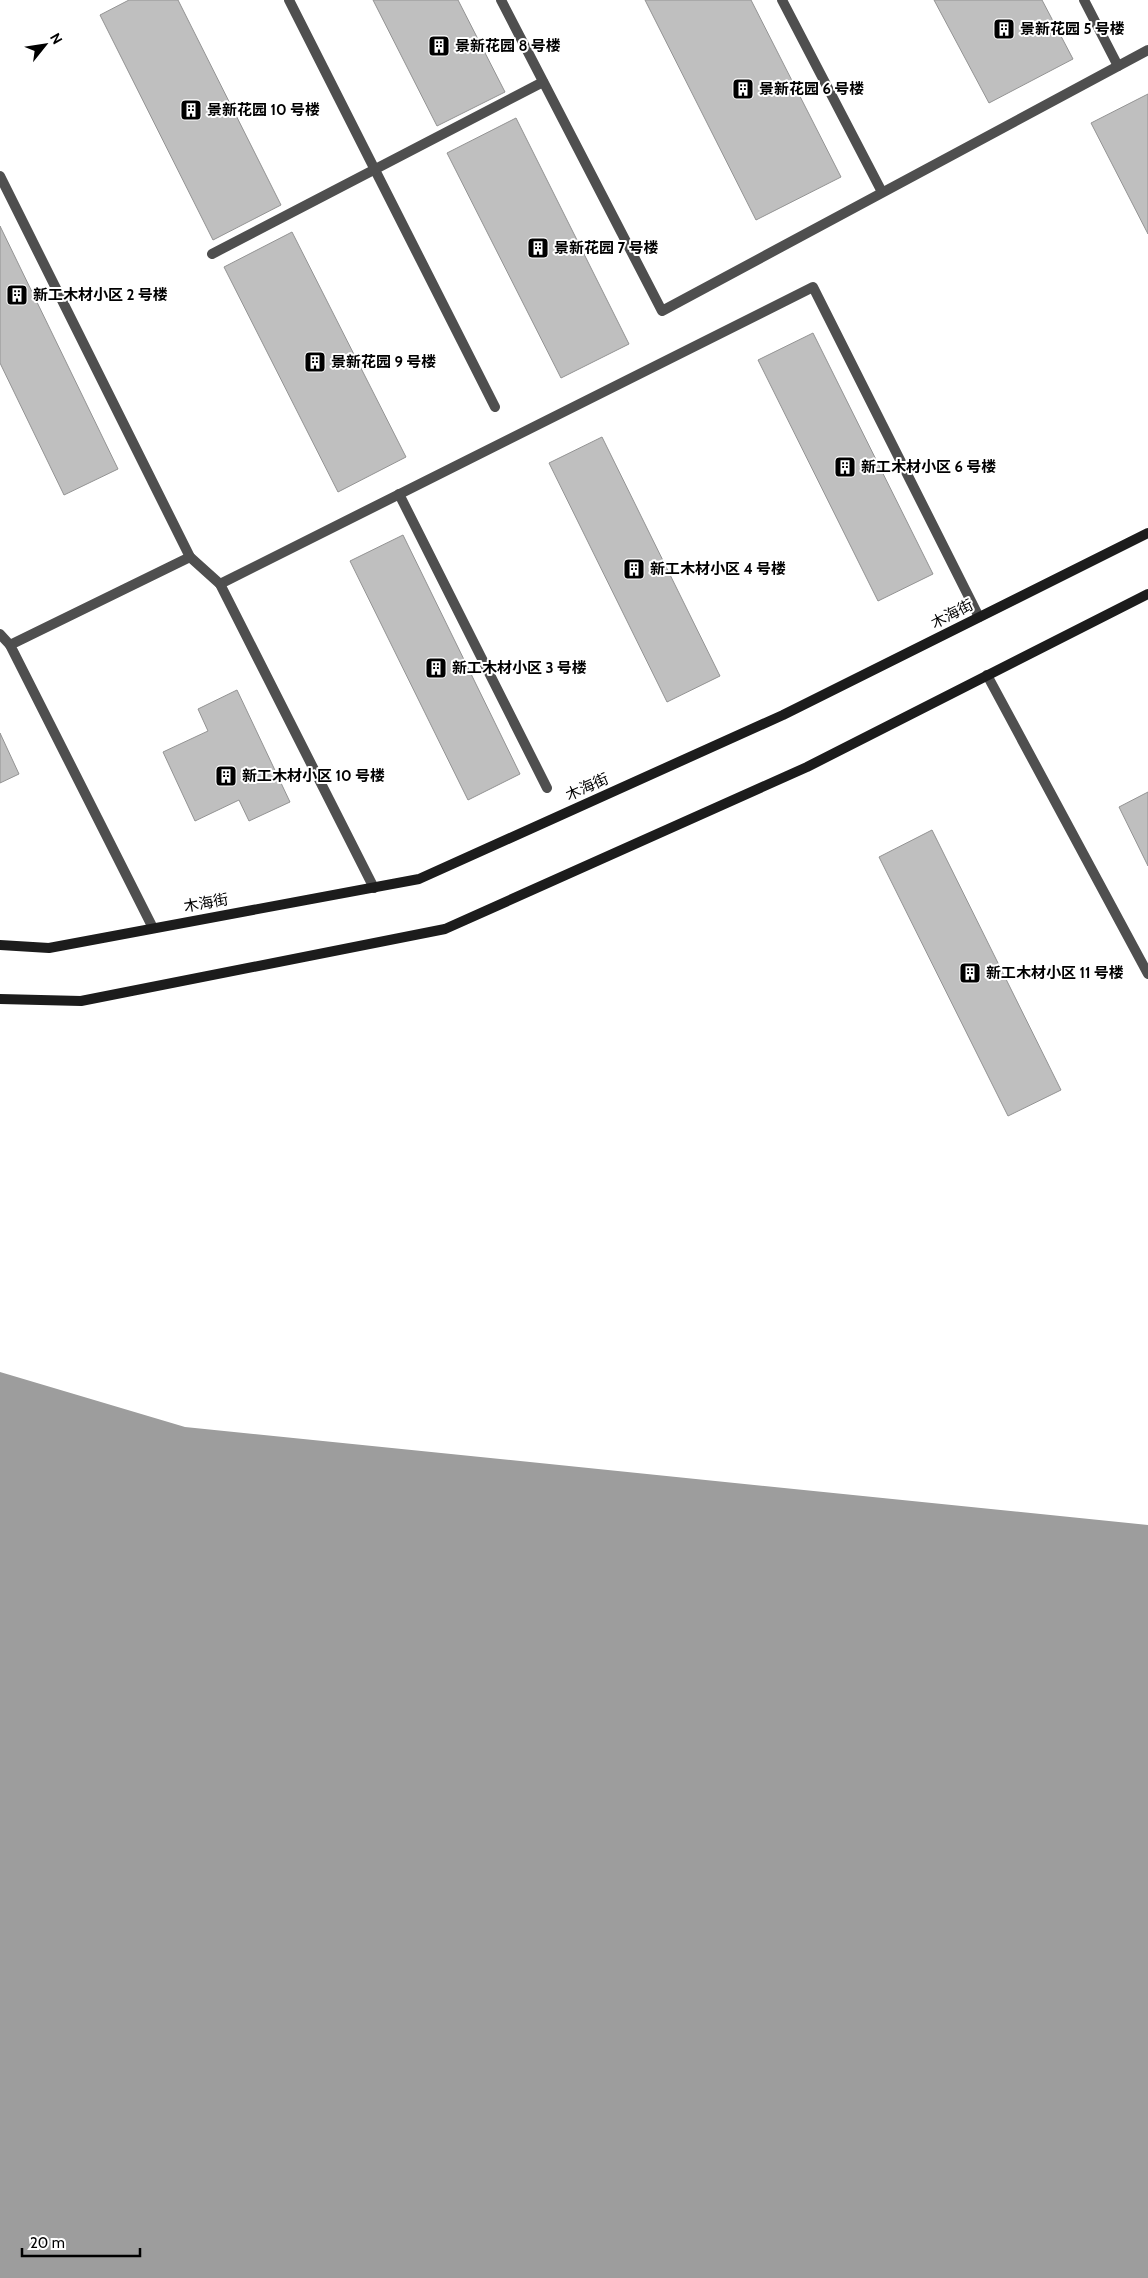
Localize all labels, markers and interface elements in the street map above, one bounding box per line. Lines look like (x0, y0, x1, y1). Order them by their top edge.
building icon: 景新花园 5 号楼 (992, 17, 1016, 41)
north arrow (20, 20, 70, 70)
place label: 景新花园 5 号楼 (1020, 20, 1125, 38)
text: N (46, 30, 67, 47)
building icon: 景新花园 8 号楼 (427, 34, 451, 58)
place label: 景新花园 8 号楼 (455, 37, 561, 55)
building icon: 景新花园 6 号楼 (731, 77, 755, 101)
place label: 景新花园 6 号楼 (759, 80, 864, 98)
building icon: 景新花园 10 号楼 (179, 98, 203, 122)
place label: 景新花园 10 号楼 (207, 101, 320, 119)
building icon: 景新花园 7 号楼 (526, 236, 550, 260)
place label: 景新花园 7 号楼 (554, 239, 658, 257)
building icon: 新工木材小区 2 号楼 (5, 283, 29, 307)
place label: 新工木材小区 2 号楼 (33, 286, 168, 304)
building icon: 景新花园 9 号楼 (303, 350, 327, 374)
place label: 景新花园 9 号楼 (331, 353, 436, 371)
building icon: 新工木材小区 6 号楼 (833, 455, 857, 479)
place label: 新工木材小区 6 号楼 (861, 458, 996, 476)
building icon: 新工木材小区 4 号楼 (622, 557, 646, 581)
place label: 新工木材小区 4 号楼 (650, 560, 786, 578)
street label: 木海街 (928, 596, 976, 632)
building icon: 新工木材小区 3 号楼 (424, 656, 448, 680)
place label: 新工木材小区 3 号楼 (452, 659, 587, 677)
building icon: 新工木材小区 10 号楼 (214, 764, 238, 788)
place label: 新工木材小区 10 号楼 (242, 767, 385, 785)
street label: 木海街 (563, 770, 611, 804)
street label: 木海街 (182, 890, 230, 916)
building icon: 新工木材小区 11 号楼 (958, 961, 982, 985)
place label: 新工木材小区 11 号楼 (986, 964, 1124, 982)
scale bar (22, 2226, 140, 2258)
text: 20 m (30, 2234, 65, 2252)

